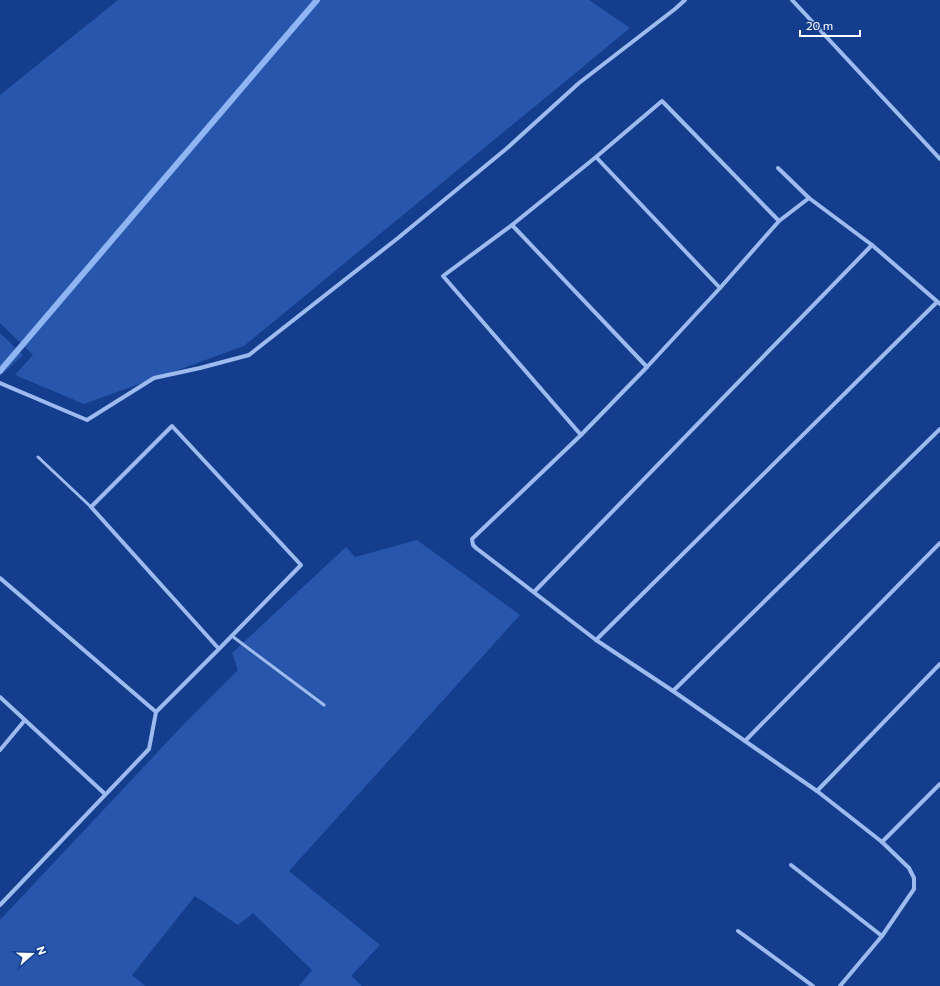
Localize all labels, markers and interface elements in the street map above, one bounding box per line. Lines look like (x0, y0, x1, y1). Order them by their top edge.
scale bar (800, 12, 860, 38)
text: 20 m (806, 18, 833, 32)
north arrow (12, 934, 52, 974)
text: N (34, 944, 49, 957)

